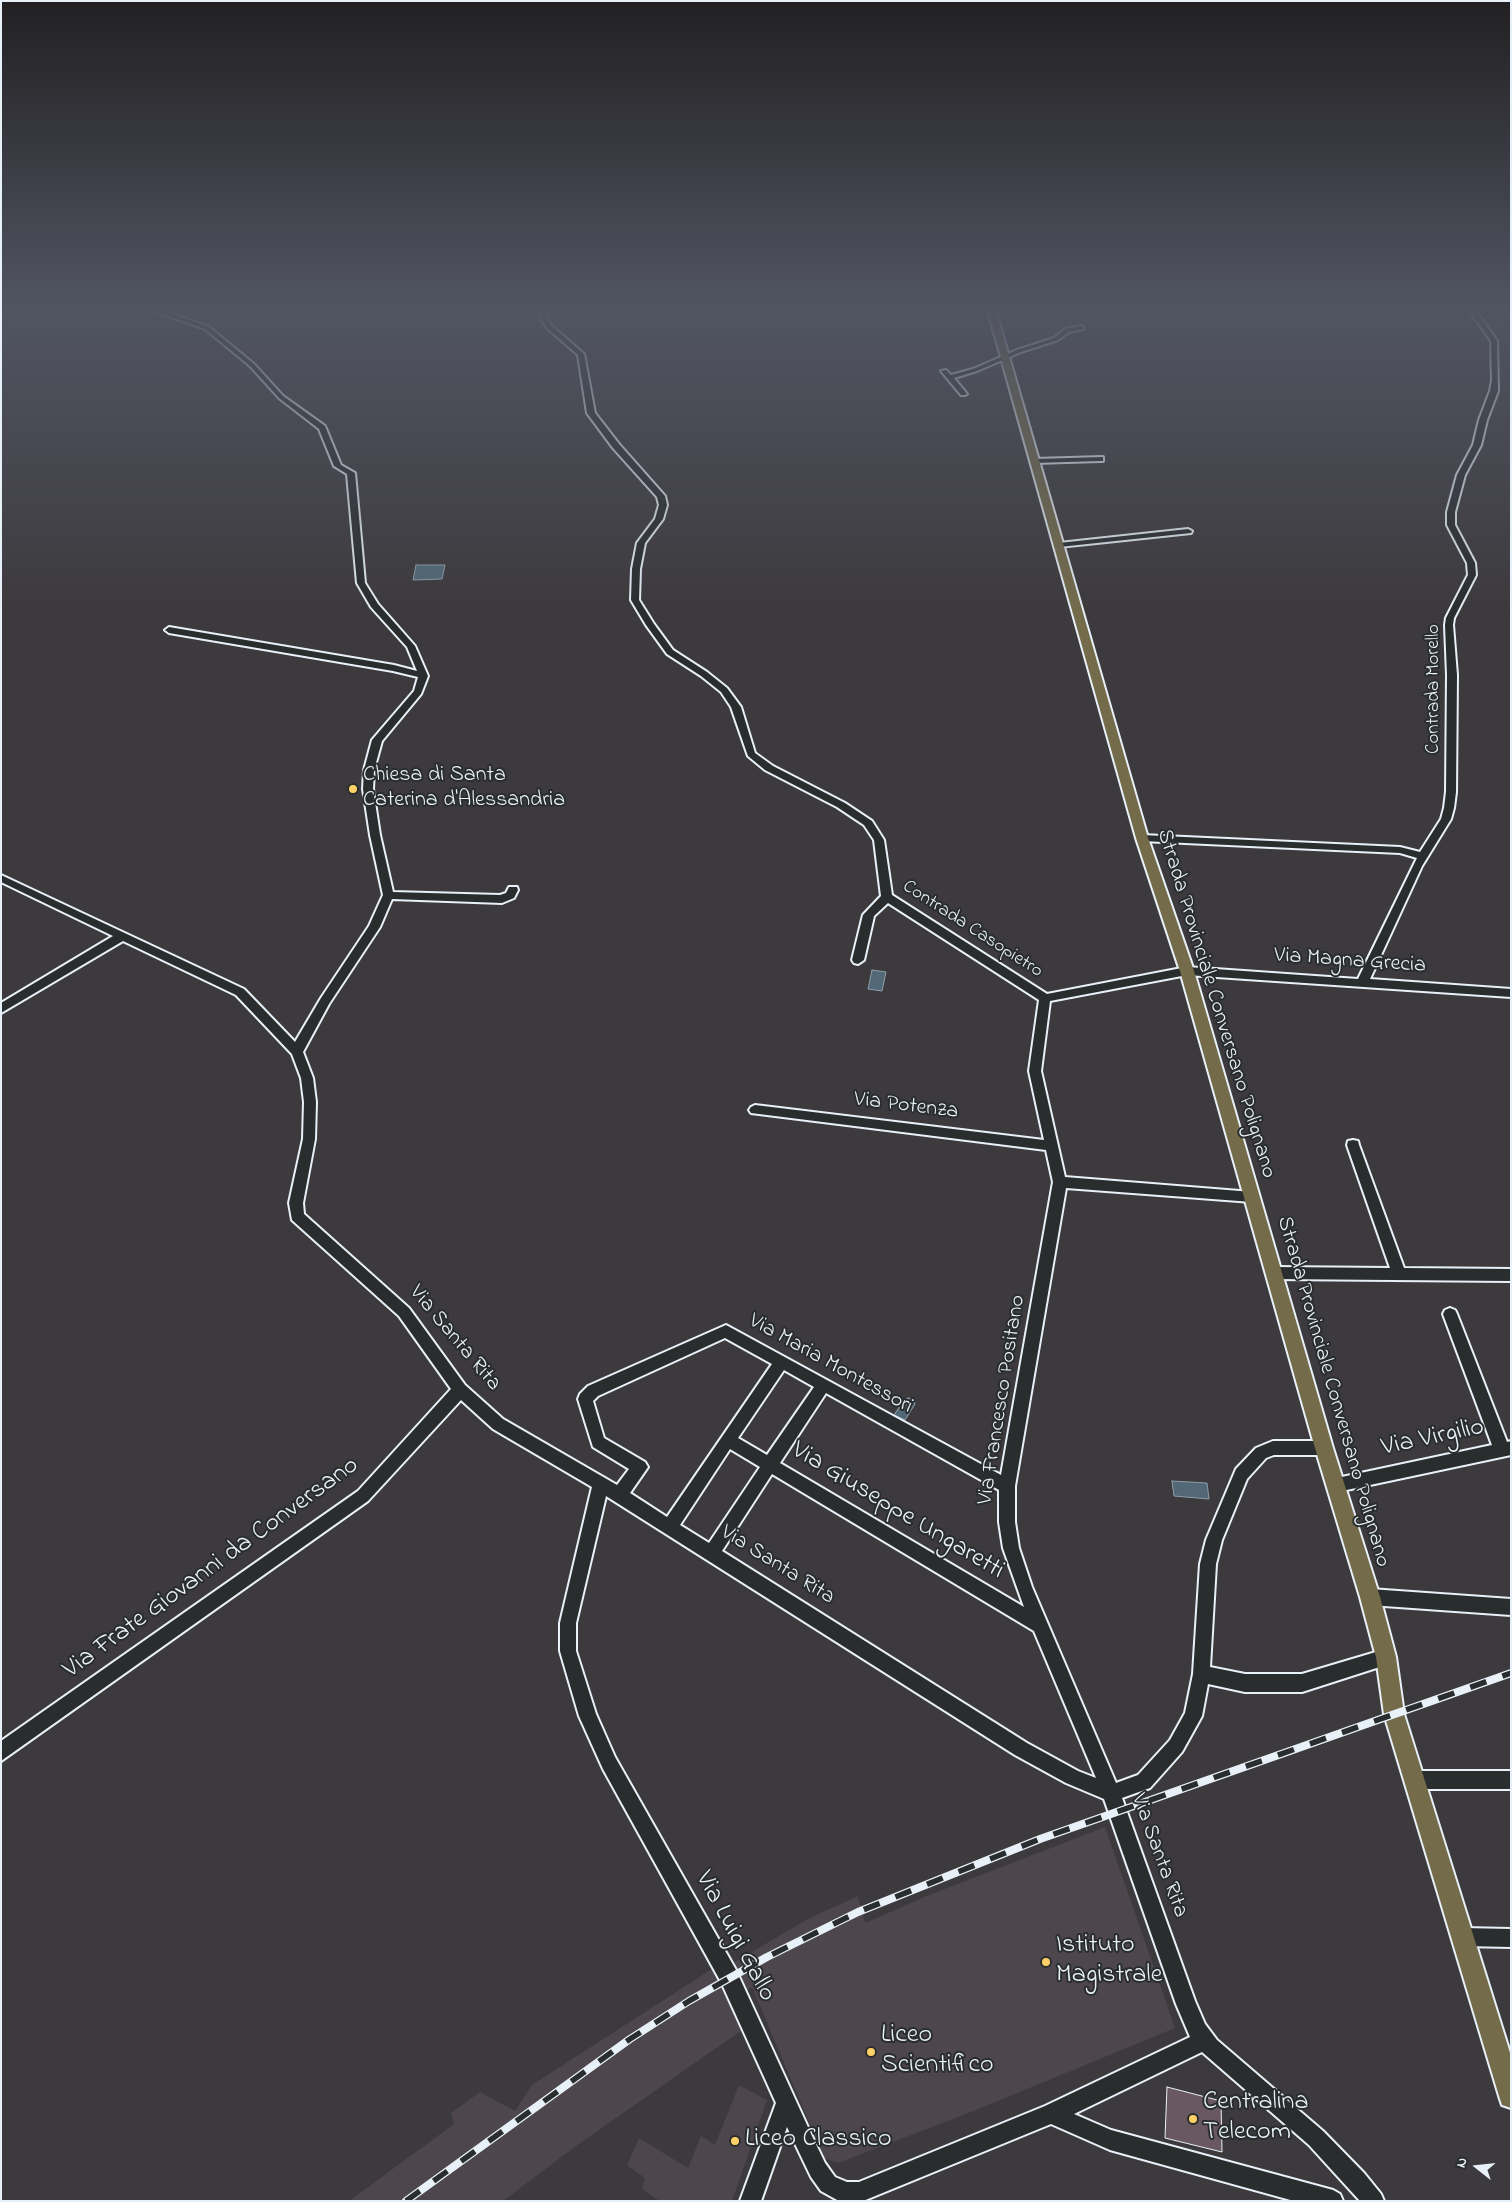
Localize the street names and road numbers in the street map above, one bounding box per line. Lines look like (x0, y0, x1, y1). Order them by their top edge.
street label: Contrada Morello (1424, 624, 1446, 754)
street label: Strada Provinciale Conversano Polignano (1149, 826, 1281, 1182)
street label: Contrada Casopietro (898, 876, 1046, 984)
street label: Via Magna Grecia (1273, 944, 1427, 980)
street label: Via Potenza (852, 1088, 960, 1126)
street label: Strada Provinciale Conversano Polignano (1269, 1214, 1395, 1570)
street label: Via Santa Rita (402, 1281, 506, 1397)
street label: Via Francesco Positano (973, 1293, 1033, 1507)
street label: Via Maria Montessori (743, 1309, 917, 1421)
street label: Via Virgilio (1379, 1413, 1487, 1465)
street label: Via Giuseppe Ungaretti (785, 1436, 1009, 1588)
street label: Via Frate Giovanni da Conversano (58, 1451, 366, 1687)
street label: Via Santa Rita (715, 1520, 839, 1612)
street label: Via Santa Rita (1123, 1790, 1193, 1922)
street label: Via Luigi Gallo (687, 1866, 781, 2008)

